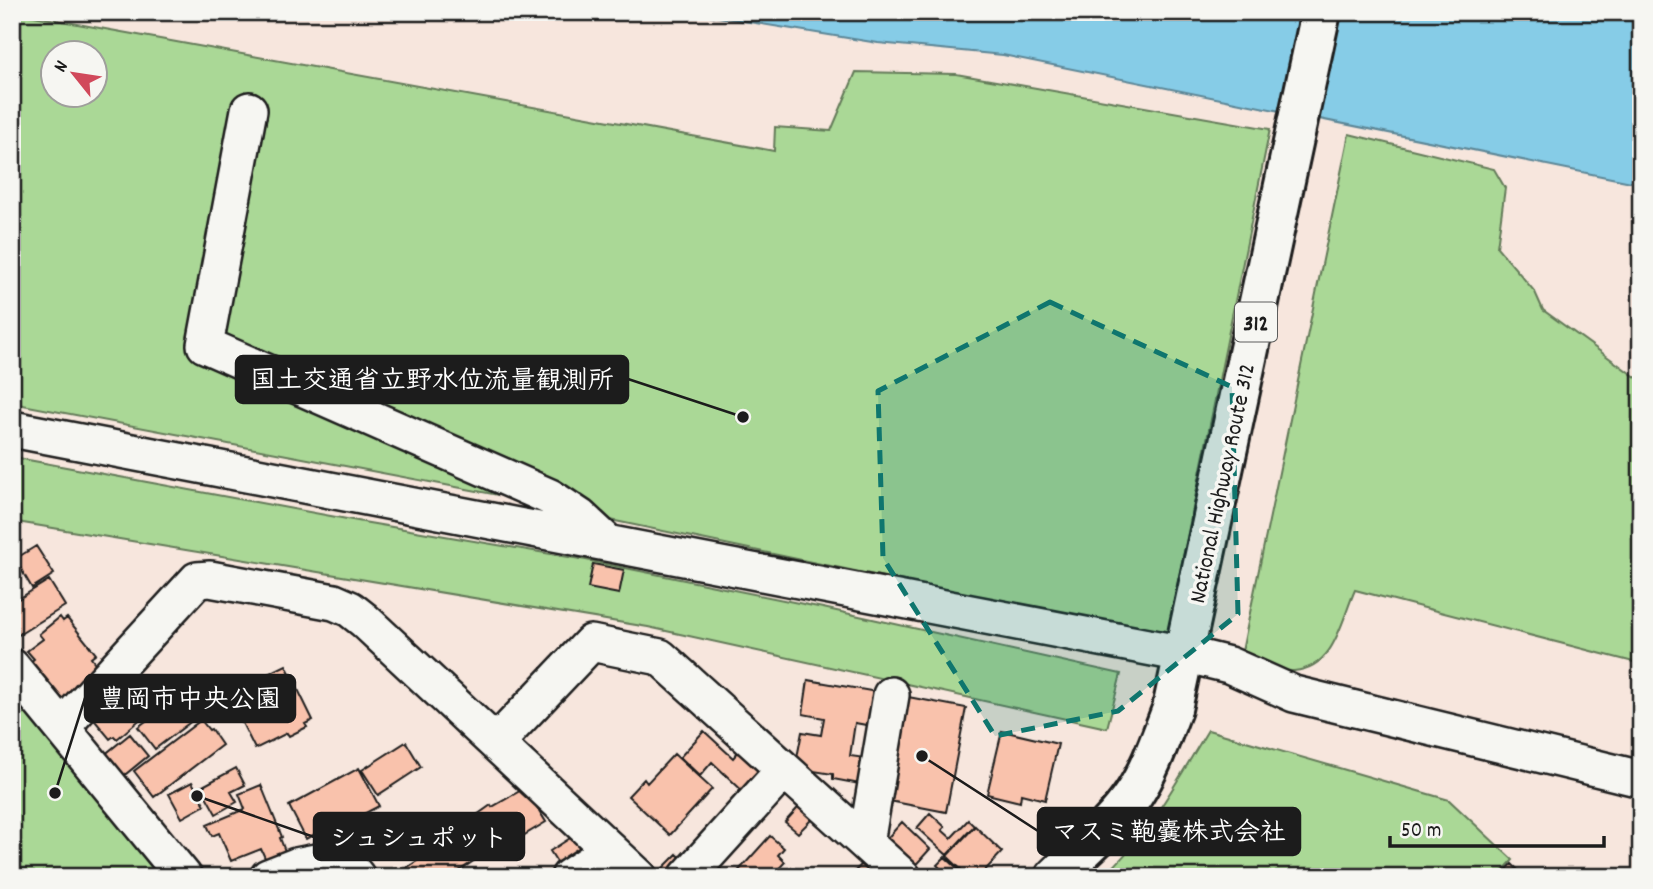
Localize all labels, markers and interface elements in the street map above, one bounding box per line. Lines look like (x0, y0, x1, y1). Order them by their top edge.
north arrow (38, 38, 108, 108)
text: N (48, 56, 76, 78)
road number: 312 (1235, 302, 1277, 342)
callout: 国土交通省立野水位流量観測所 (236, 356, 628, 403)
street label: National Highway Route 312 (1182, 360, 1266, 607)
text: 国土交通省立野水位流量観測所 (250, 364, 614, 401)
callout: 豊岡市中央公園 (85, 675, 295, 722)
text: 豊岡市中央公園 (99, 683, 281, 720)
scale bar (1390, 805, 1604, 849)
callout: マスミ鞄嚢株式会社 (1038, 808, 1300, 855)
callout: シュシュポット (314, 813, 524, 860)
text: マスミ鞄嚢株式会社 (1052, 816, 1286, 853)
text: 50 m (1401, 817, 1441, 847)
text: シュシュポット (330, 822, 508, 859)

